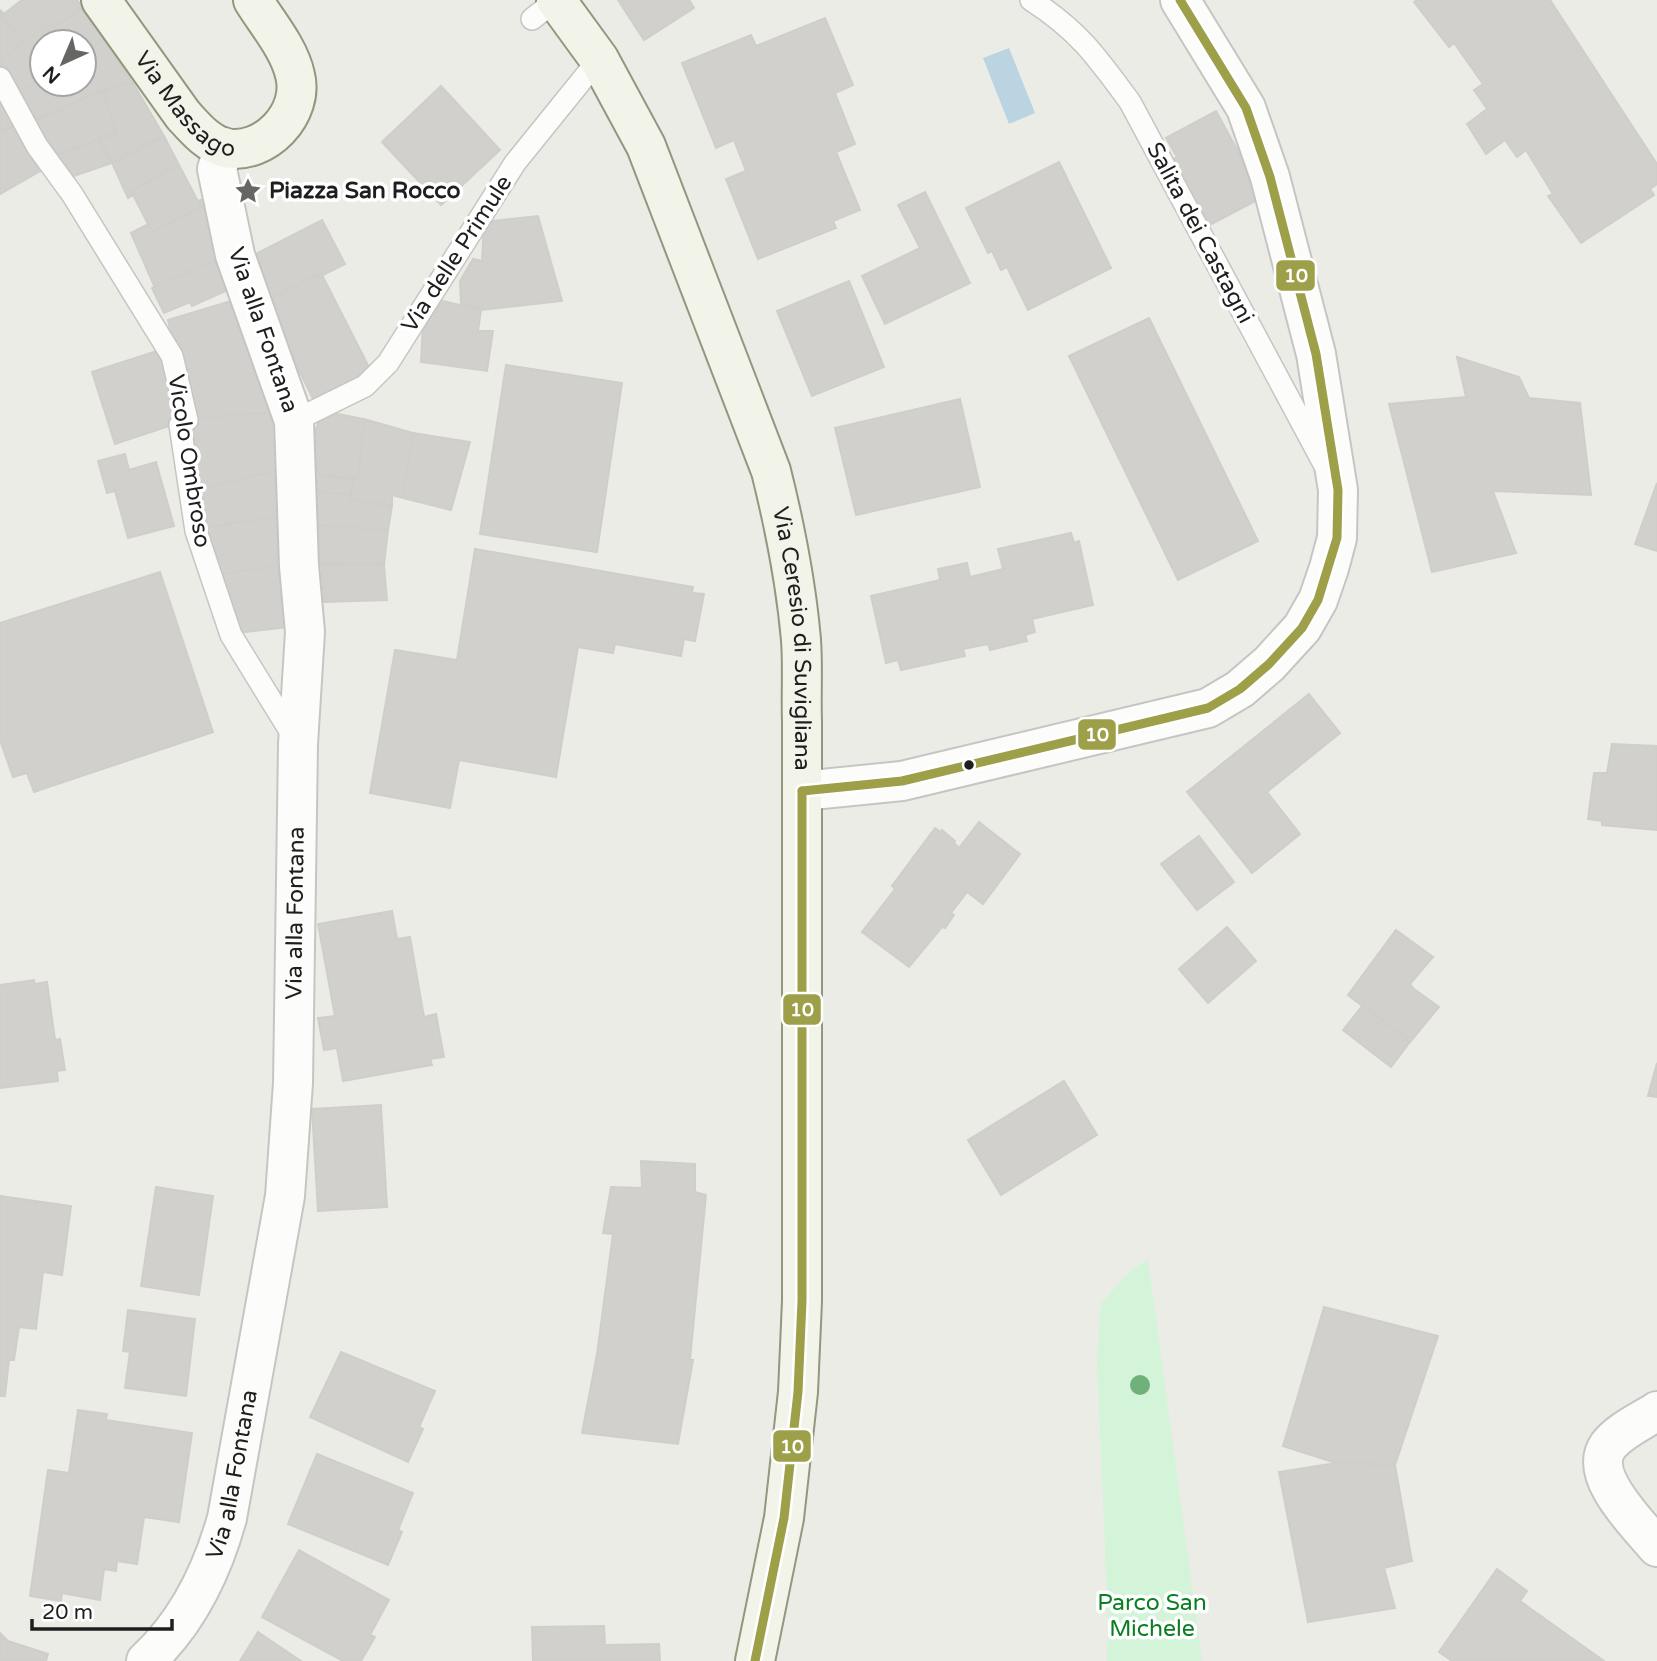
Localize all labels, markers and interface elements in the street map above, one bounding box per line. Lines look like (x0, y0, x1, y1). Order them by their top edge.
north arrow (28, 28, 98, 98)
street label: Via Massago (128, 46, 237, 163)
text: N (39, 61, 65, 88)
street label: Salita dei Castagni (1140, 138, 1260, 328)
street label: Via delle Primule (396, 170, 518, 338)
place icon: Piazza San Rocco (233, 176, 263, 206)
place label: Piazza San Rocco (269, 177, 461, 205)
street label: Via alla Fontana (222, 244, 304, 416)
line badge: 10 (1275, 259, 1316, 292)
text: 10 (1284, 265, 1308, 287)
street label: Vicolo Ombroso (161, 372, 217, 550)
street label: Via Ceresio di Suvigliana (766, 504, 816, 771)
line badge: 10 (1077, 718, 1117, 751)
text: 10 (1085, 724, 1109, 746)
unlabelled marker (962, 758, 976, 772)
street label: Via alla Fontana (280, 826, 311, 1000)
line badge: 10 (782, 993, 822, 1026)
text: 10 (790, 999, 814, 1021)
street label: Via alla Fontana (200, 1387, 264, 1564)
line badge: 10 (772, 1429, 812, 1463)
text: 10 (780, 1436, 804, 1458)
scale bar (32, 1588, 172, 1632)
park label: Parco San Michele (1097, 1589, 1207, 1643)
text: 20 m (42, 1600, 93, 1625)

